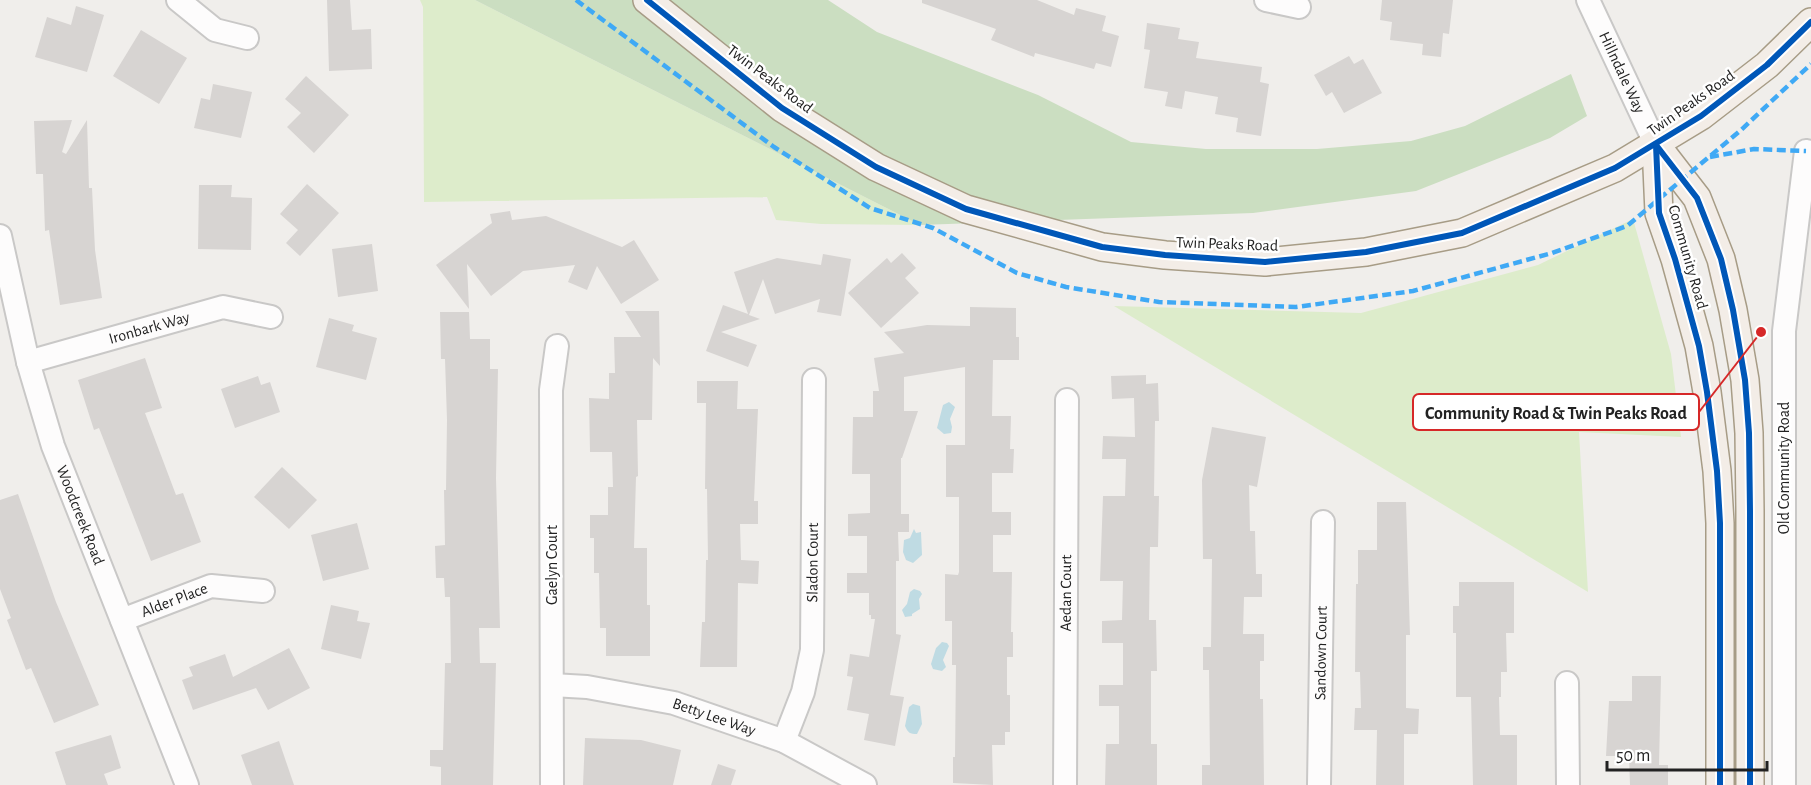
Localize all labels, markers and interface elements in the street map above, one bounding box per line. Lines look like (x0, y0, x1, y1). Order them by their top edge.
street label: Hillndale Way (1596, 29, 1648, 116)
street label: Twin Peaks Road (724, 42, 816, 116)
street label: Twin Peaks Road (1644, 67, 1738, 139)
street label: Community Road (1665, 203, 1711, 311)
street label: Twin Peaks Road (1176, 234, 1278, 254)
street label: Ironbark Way (107, 309, 192, 347)
callout: Community Road & Twin Peaks Road (1413, 394, 1699, 430)
street label: Old Community Road (1776, 402, 1793, 534)
text: Community Road & Twin Peaks Road (1425, 405, 1687, 423)
street label: Woodcreek Road (53, 463, 107, 567)
street label: Sladon Court (804, 523, 821, 602)
street label: Gaelyn Court (544, 525, 561, 605)
street label: Aedan Court (1058, 554, 1074, 632)
street label: Alder Place (139, 580, 210, 620)
street label: Sandown Court (1312, 606, 1330, 700)
street label: Betty Lee Way (670, 695, 758, 740)
scale bar (1607, 734, 1768, 772)
text: 50 m (1616, 747, 1650, 765)

